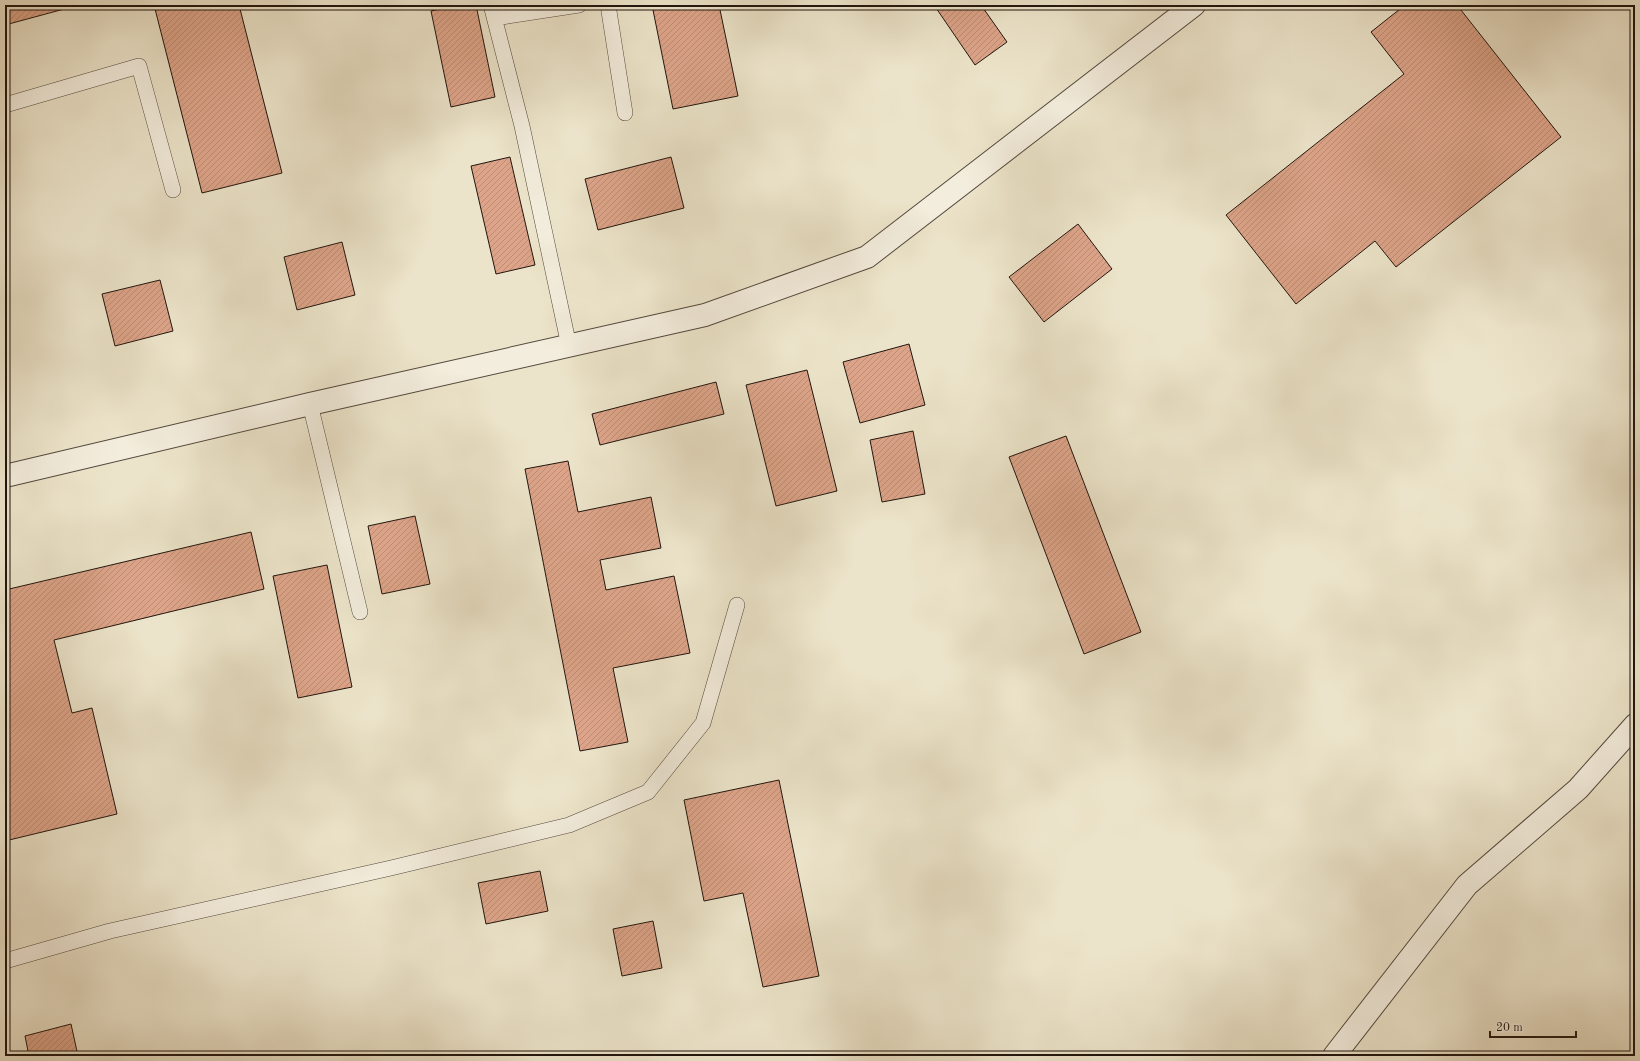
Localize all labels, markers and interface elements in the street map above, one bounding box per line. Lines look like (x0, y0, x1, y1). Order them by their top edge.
scale bar (1490, 1013, 1576, 1039)
text: 20 m (1496, 1022, 1523, 1034)

